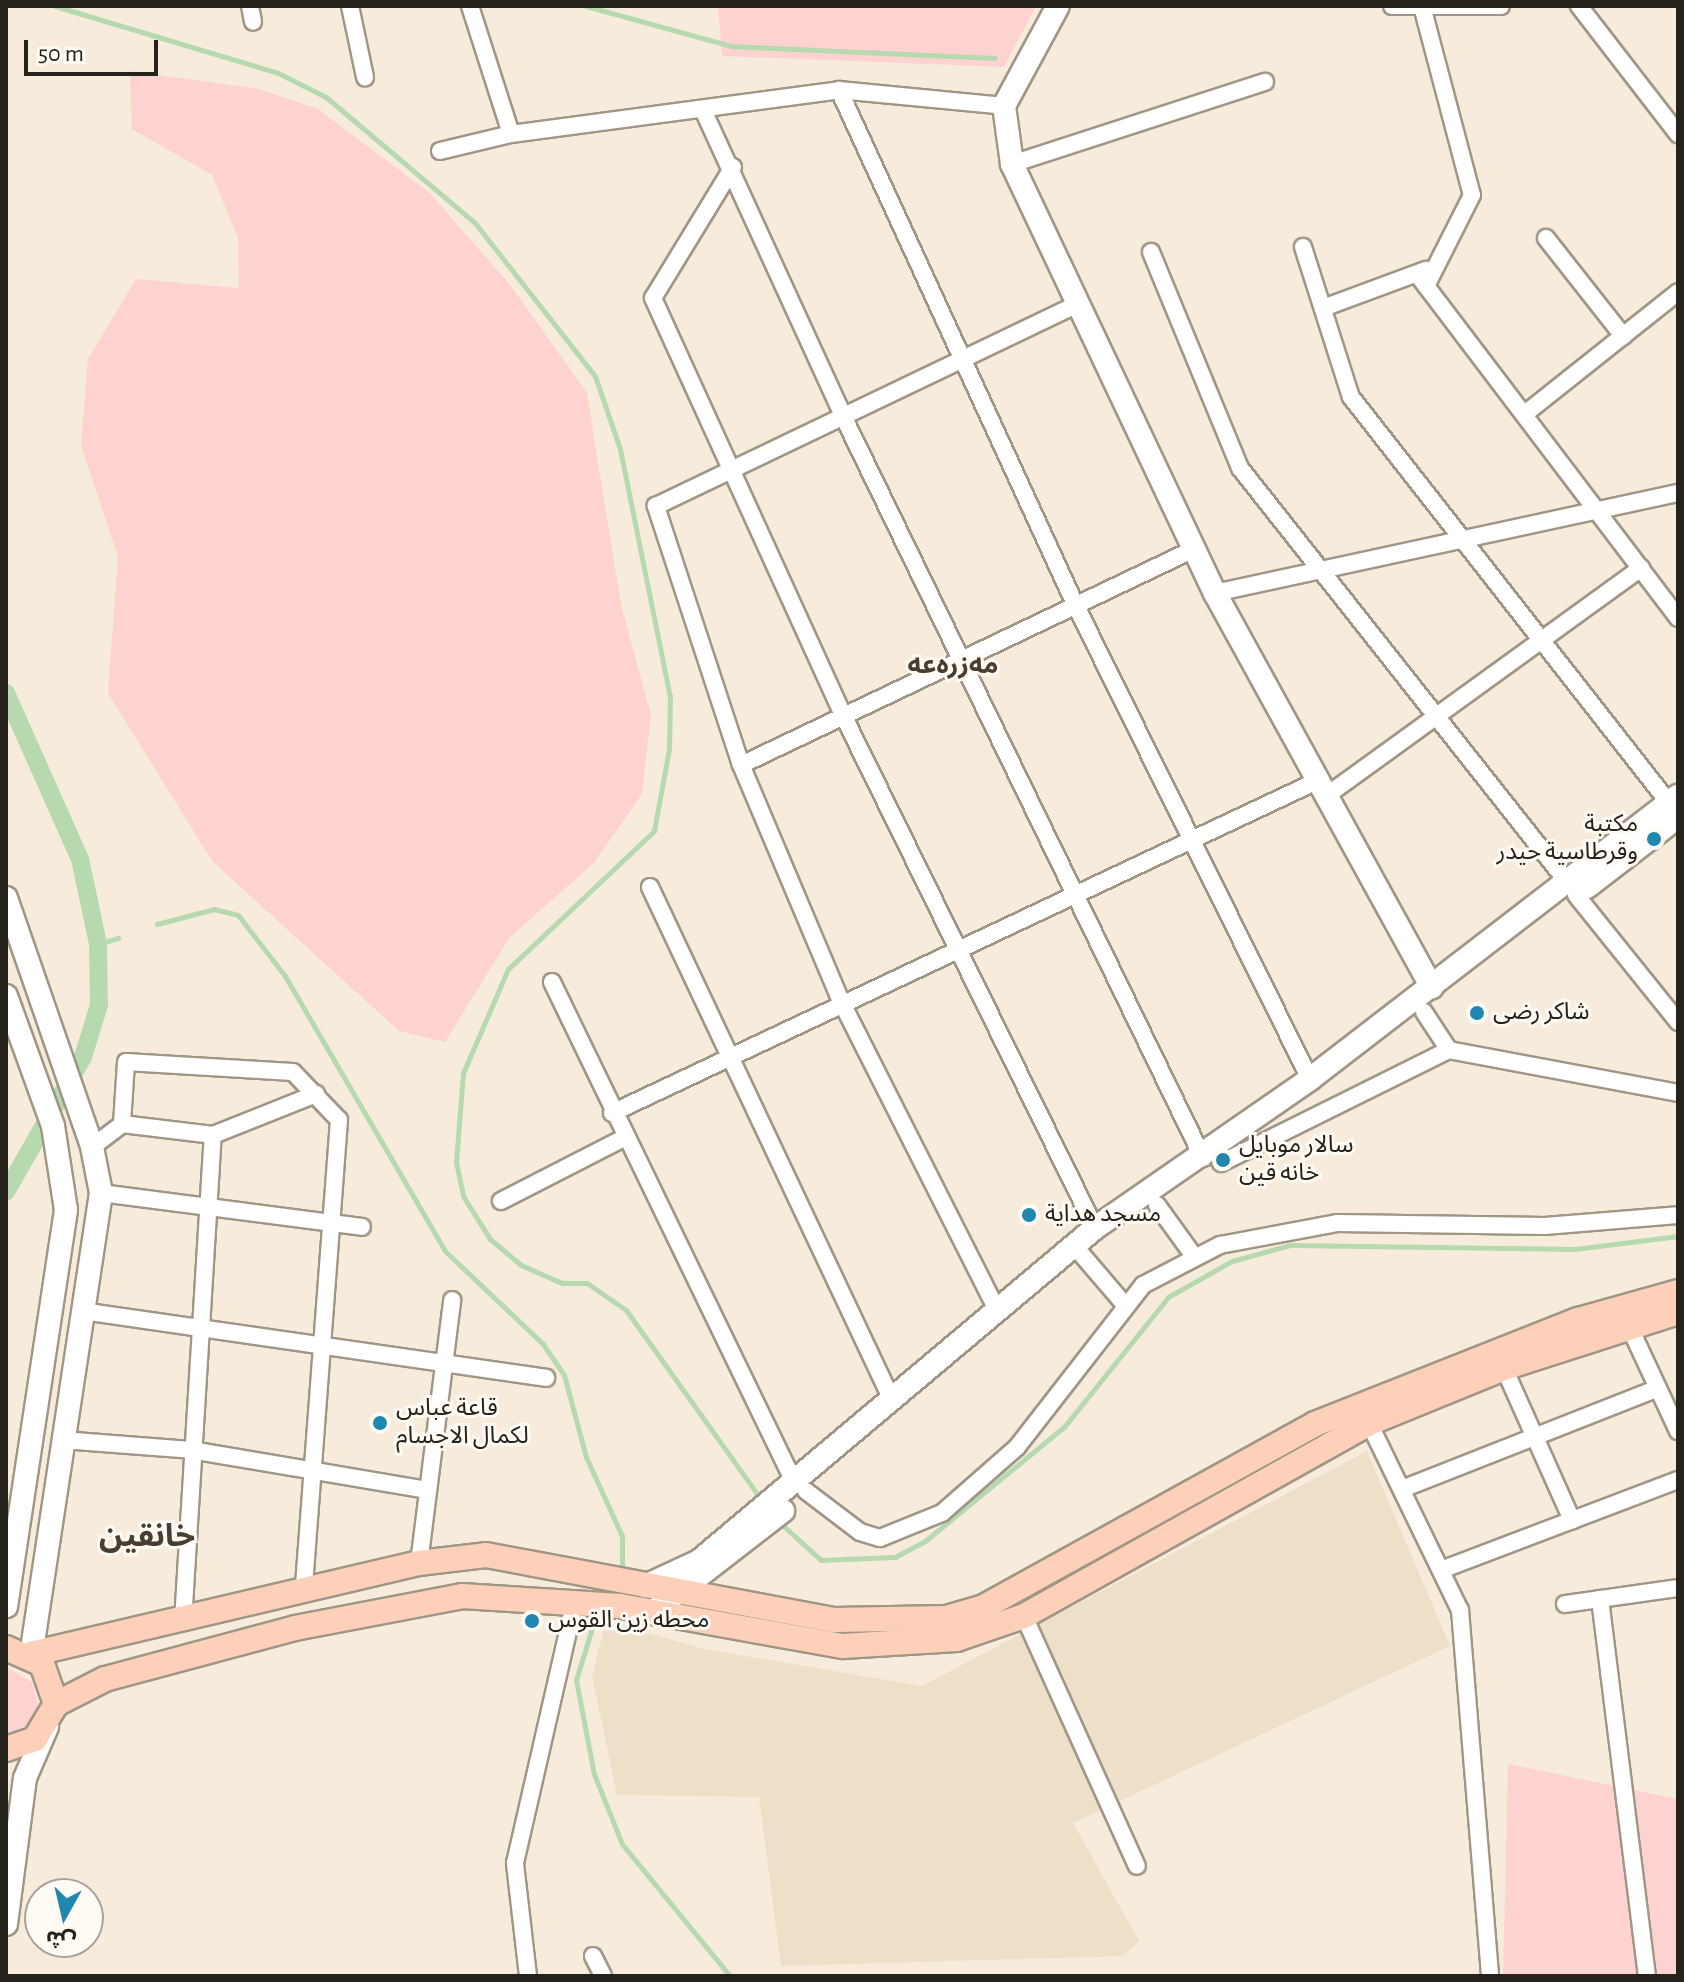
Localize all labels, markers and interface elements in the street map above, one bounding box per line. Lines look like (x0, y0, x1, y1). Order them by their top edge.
scale bar (28, 24, 162, 74)
text: 50 m (38, 42, 84, 66)
district label: مەزرەعە (908, 650, 998, 682)
place label: مكتبة وقرطاسية حيدر (1496, 811, 1638, 867)
marker: مكتبة وقرطاسية حيدر (1645, 830, 1663, 848)
place label: شاكر رضى (1493, 999, 1590, 1027)
marker: شاكر رضى (1468, 1004, 1486, 1022)
place label: سالار موبايل خانه قين (1239, 1132, 1354, 1188)
marker: سالار موبايل خانه قين (1214, 1151, 1232, 1169)
place label: مسجد هداية (1045, 1201, 1161, 1229)
marker: مسجد هداية (1020, 1206, 1038, 1224)
place label: قاعة عباس لكمال الاجسام (396, 1395, 529, 1451)
marker: قاعة عباس لكمال الاجسام (371, 1414, 389, 1432)
district label: خانقين (99, 1517, 195, 1555)
place label: محطه زين القوس (548, 1607, 709, 1635)
marker: محطه زين القوس (523, 1612, 541, 1630)
north arrow (24, 1878, 104, 1958)
text: ش (44, 1927, 77, 1953)

